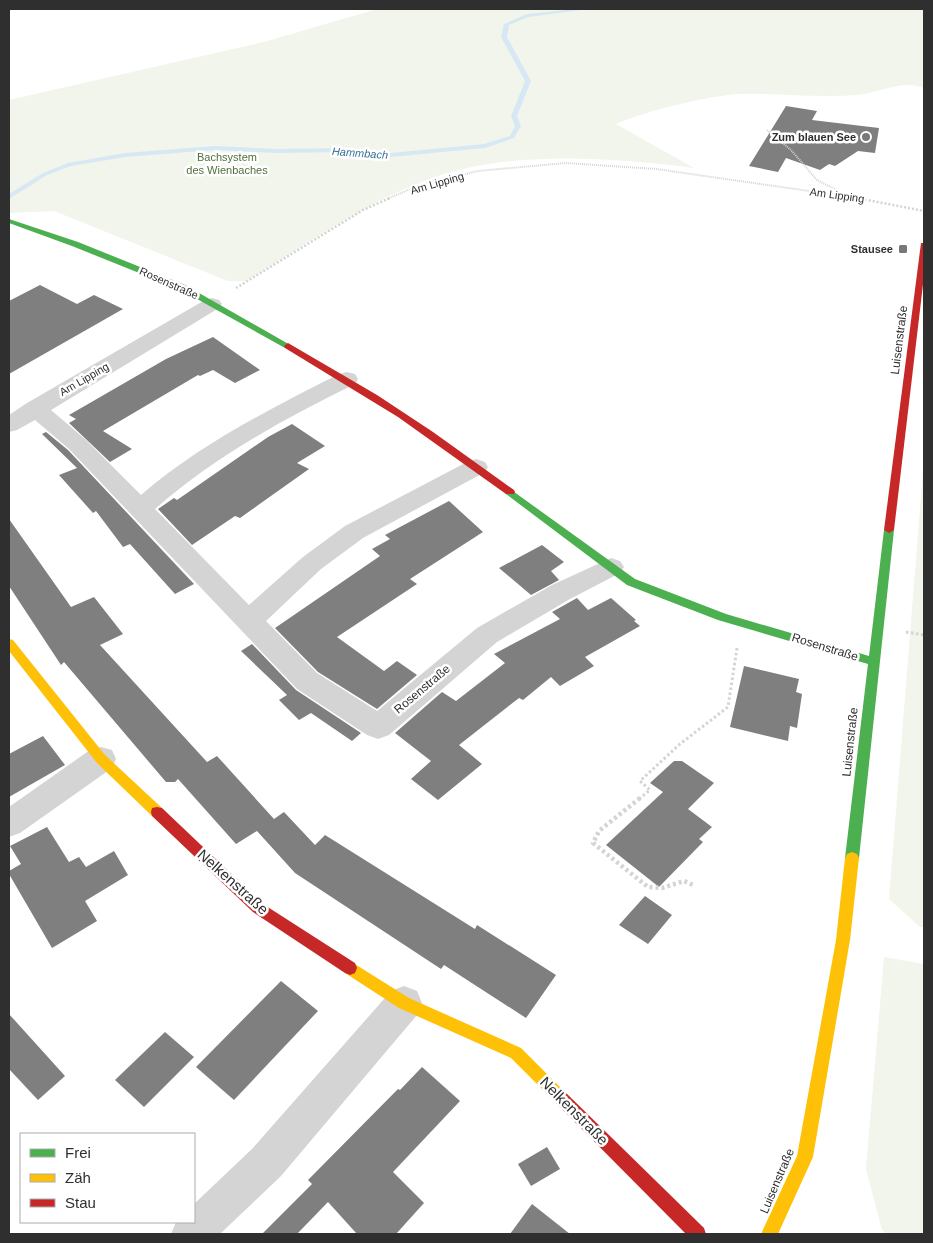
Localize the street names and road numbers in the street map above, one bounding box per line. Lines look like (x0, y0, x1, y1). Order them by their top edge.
street label: Am Lipping (409, 170, 465, 196)
street label: Am Lipping (809, 185, 865, 205)
street label: Rosenstraße (138, 265, 200, 301)
street label: Luisenstraße (888, 304, 910, 375)
street label: Am Lipping (57, 360, 111, 398)
street label: Rosenstraße (790, 630, 860, 664)
street label: Rosenstraße (391, 661, 453, 716)
street label: Luisenstraße (839, 706, 861, 777)
street label: Nelkenstraße (195, 845, 272, 918)
street label: Nelkenstraße (537, 1073, 612, 1148)
street label: Luisenstraße (757, 1146, 797, 1216)

